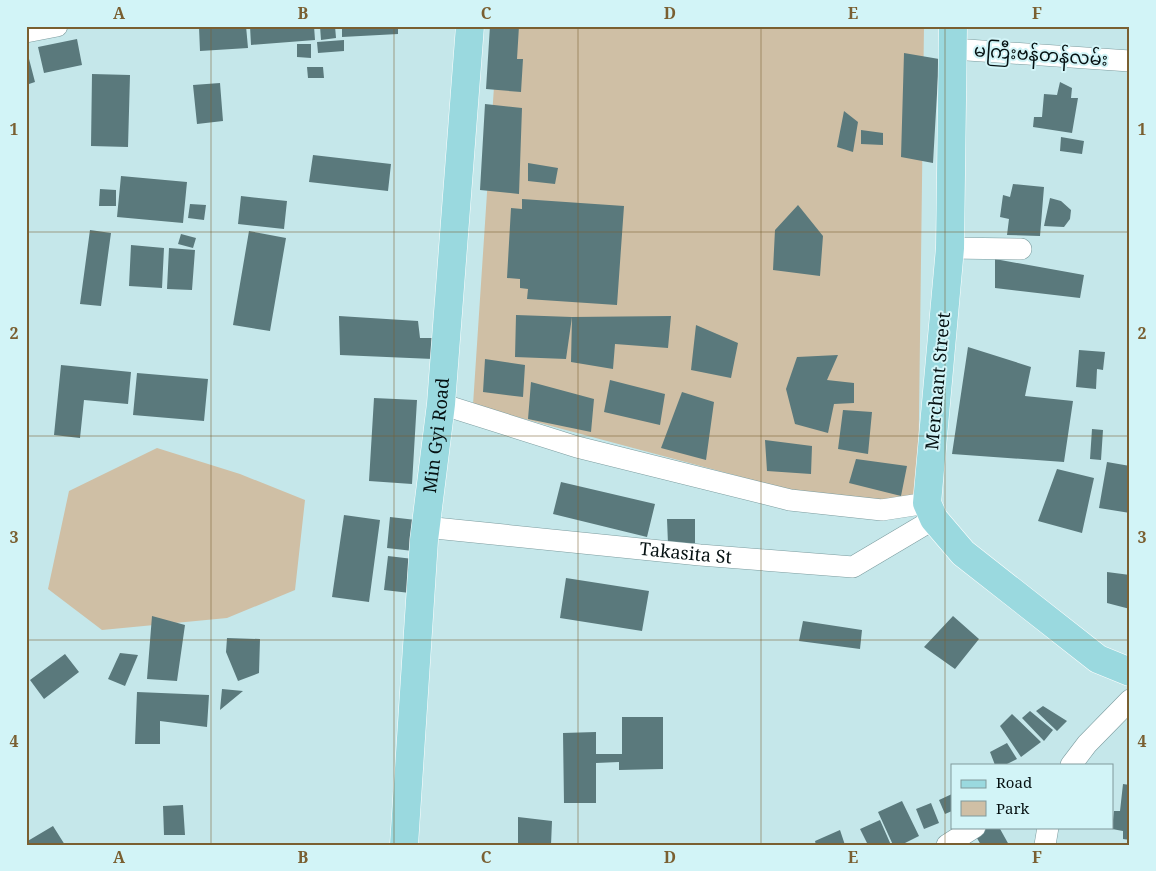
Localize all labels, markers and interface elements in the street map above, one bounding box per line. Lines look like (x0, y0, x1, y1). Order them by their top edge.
text: A (113, 2, 126, 24)
text: B (298, 2, 309, 24)
text: C (481, 2, 492, 24)
text: D (664, 2, 676, 24)
text: E (848, 2, 858, 24)
text: F (1032, 2, 1042, 24)
street label: မကြီးဗန်တန်လမ်း (973, 36, 1109, 75)
text: 1 (9, 118, 19, 140)
text: 1 (1137, 118, 1147, 140)
street label: Merchant Street (919, 311, 955, 451)
text: 2 (9, 322, 19, 344)
text: 2 (1137, 322, 1147, 344)
street label: Min Gyi Road (417, 377, 454, 494)
text: 3 (9, 526, 19, 548)
text: 3 (1137, 526, 1147, 548)
street label: Takasita St (639, 536, 733, 568)
text: 4 (9, 730, 19, 752)
text: 4 (1137, 730, 1147, 752)
legend (951, 764, 1114, 828)
text: Road (996, 772, 1032, 792)
text: Park (996, 798, 1030, 818)
text: A (113, 846, 126, 868)
text: B (298, 846, 309, 868)
text: C (481, 846, 492, 868)
text: D (664, 846, 676, 868)
text: E (848, 846, 858, 868)
text: F (1032, 846, 1042, 868)

